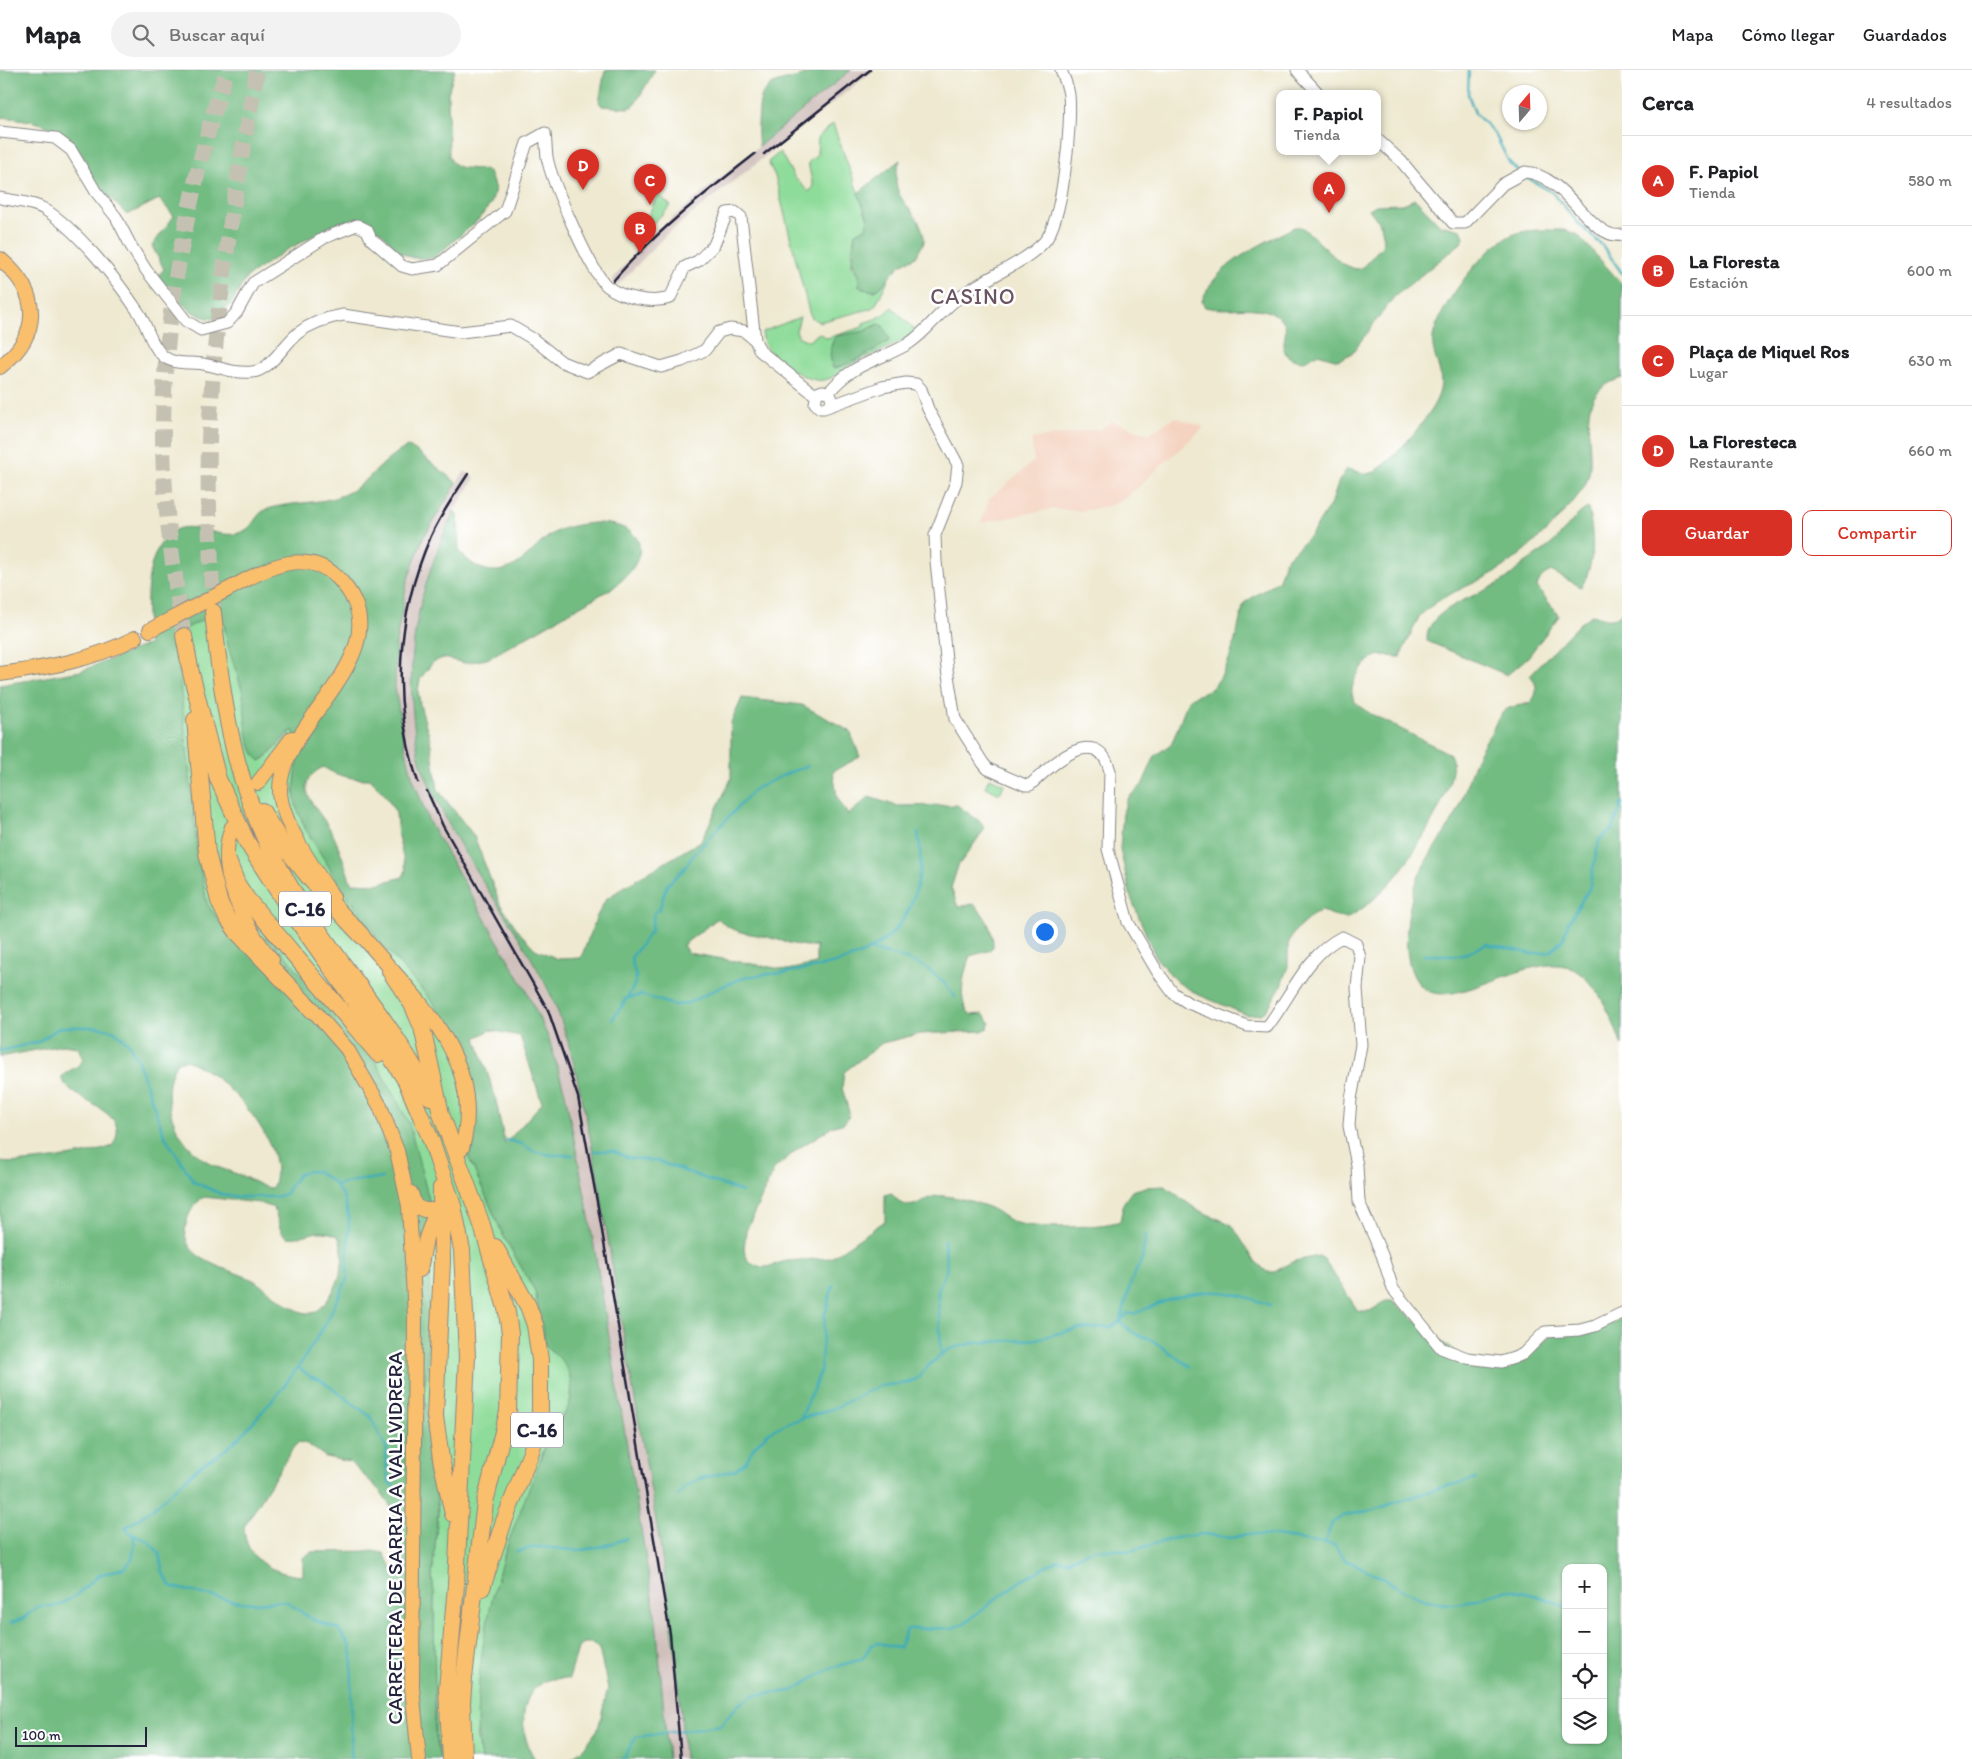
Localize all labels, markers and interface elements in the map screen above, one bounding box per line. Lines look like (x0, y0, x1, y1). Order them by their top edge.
search box (111, 12, 461, 57)
text: Mapa (25, 20, 81, 49)
icon: search (129, 21, 157, 49)
text: Buscar aquí (169, 23, 265, 46)
text: Mapa (1672, 24, 1713, 46)
text: Cómo llegar (1741, 24, 1835, 46)
text: Guardados (1863, 24, 1947, 46)
north arrow (1502, 85, 1547, 130)
popup (1276, 90, 1381, 155)
text: Cerca (1642, 90, 1694, 115)
text: 4 resultados (1866, 93, 1952, 112)
text: F. Papiol (1294, 102, 1363, 125)
text: Tienda (1294, 125, 1340, 144)
pin: D (567, 149, 599, 190)
text: F. Papiol (1689, 160, 1758, 183)
pin: C (634, 164, 666, 205)
text: A (1653, 171, 1663, 190)
text: 580 m (1908, 171, 1952, 190)
pin: A (1313, 172, 1345, 213)
text: Tienda (1689, 183, 1736, 202)
pin: B (624, 212, 656, 253)
text: La Floresta (1689, 250, 1780, 273)
text: B (1653, 261, 1663, 280)
text: 600 m (1907, 261, 1952, 280)
text: Estación (1689, 273, 1748, 292)
district label: CASINO (930, 283, 1016, 310)
text: Plaça de Miquel Ros (1689, 340, 1850, 363)
text: C (1653, 351, 1663, 370)
text: 630 m (1908, 351, 1952, 370)
text: Lugar (1689, 363, 1728, 382)
text: La Floresteca (1689, 430, 1797, 453)
text: D (1653, 441, 1663, 460)
text: 660 m (1908, 441, 1952, 460)
text: Restaurante (1689, 453, 1773, 472)
button: Guardar (1642, 510, 1792, 556)
button: Compartir (1802, 510, 1952, 556)
road number: C-16 (279, 892, 331, 926)
your location (1032, 919, 1058, 945)
street label: CARRETERA DE SARRIA A VALLVIDRERA (382, 1351, 407, 1725)
road number: C-16 (511, 1412, 563, 1448)
map controls (1562, 1564, 1607, 1744)
button: + (1562, 1564, 1607, 1609)
button: − (1562, 1609, 1607, 1654)
button: locate (1562, 1654, 1607, 1699)
button: layers (1562, 1699, 1607, 1744)
scale bar (15, 1724, 148, 1747)
text: 100 m (22, 1727, 61, 1744)

